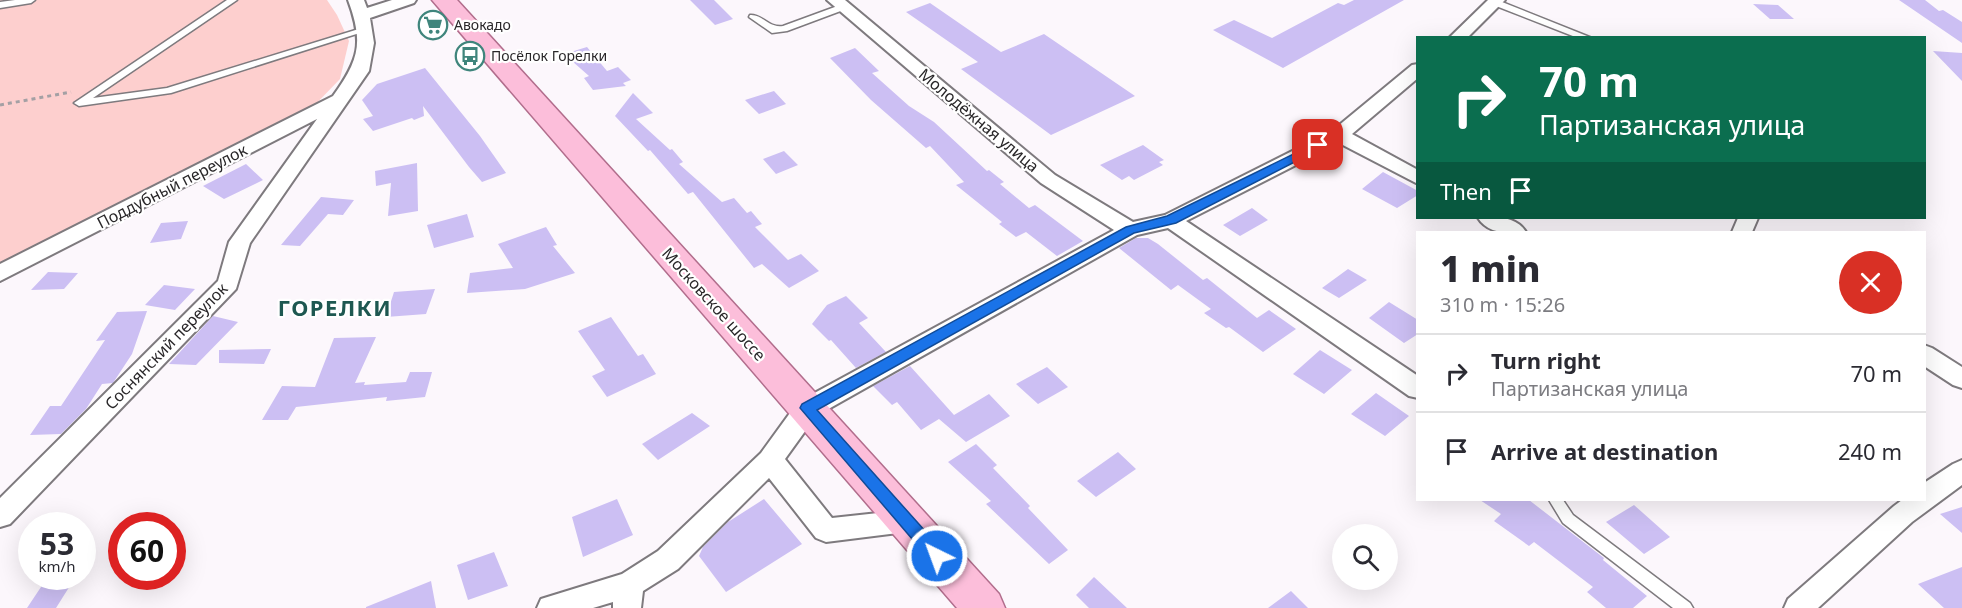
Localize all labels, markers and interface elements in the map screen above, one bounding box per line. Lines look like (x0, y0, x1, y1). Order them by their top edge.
supermarket icon: Авокадо (417, 9, 449, 41)
place label: Авокадо (454, 15, 511, 34)
bus stop icon: Посёлок Горелки (454, 40, 486, 72)
place label: Посёлок Горелки (491, 46, 607, 65)
text: 70 m (1539, 52, 1639, 109)
icon: right (1440, 60, 1518, 138)
street label: Молодёжная улица (914, 63, 1044, 177)
text: Партизанская улица (1539, 106, 1805, 143)
pin (1292, 119, 1343, 170)
icon: arrive (1301, 128, 1334, 161)
street label: Поддубный переулок (93, 138, 251, 233)
icon: arrive (1504, 174, 1537, 207)
text: Then (1440, 176, 1492, 206)
street label: Московское шоссе (657, 243, 771, 365)
text: 1 min (1440, 244, 1541, 293)
button: close (1839, 251, 1902, 314)
street label: Соснянский переулок (100, 277, 233, 414)
text: 310 m · 15:26 (1440, 291, 1565, 318)
district label: ГОРЕЛКИ (278, 292, 392, 322)
text: Turn right (1491, 345, 1601, 375)
icon: right (1440, 357, 1473, 390)
text: 70 m (1851, 358, 1902, 388)
text: Партизанская улица (1491, 375, 1688, 402)
icon: arrive (1440, 435, 1473, 468)
text: Arrive at destination (1491, 436, 1718, 466)
text: 240 m (1838, 436, 1902, 466)
speed limit sign: 60 (108, 512, 186, 590)
text: 53 (40, 523, 74, 564)
position arrow (905, 524, 969, 588)
map controls (1332, 524, 1398, 590)
button: search (1332, 524, 1398, 590)
text: km/h (39, 556, 75, 576)

